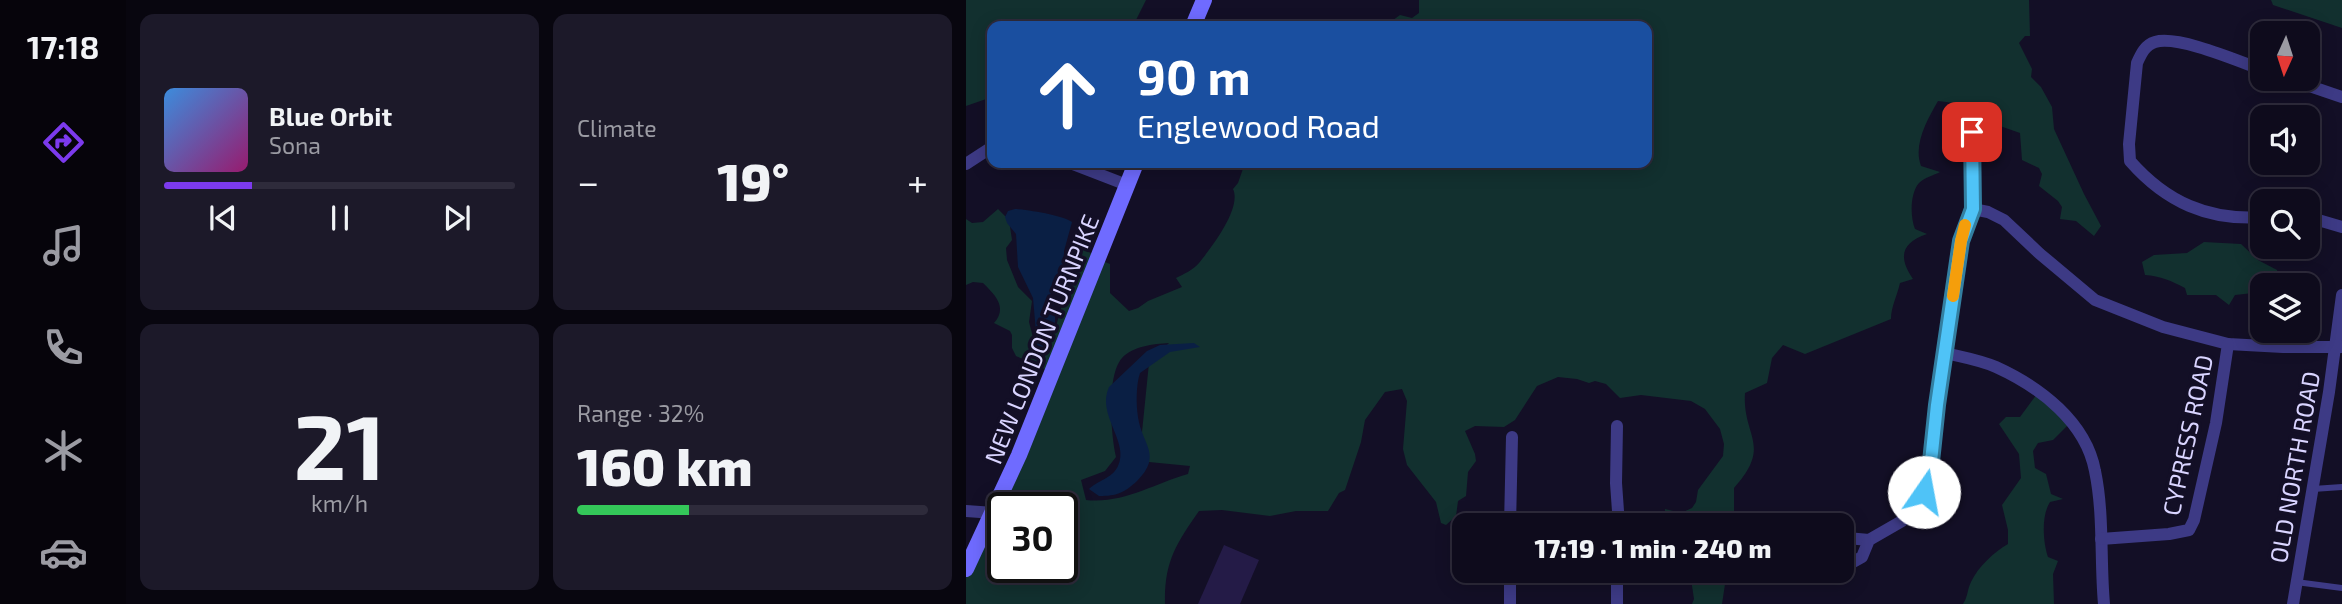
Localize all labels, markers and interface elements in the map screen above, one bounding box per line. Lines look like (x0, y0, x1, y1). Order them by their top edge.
north arrow (2250, 21, 2320, 91)
map controls (2250, 21, 2320, 343)
text: 17:18 (27, 27, 99, 65)
text: 90 m (1137, 46, 1251, 105)
icon: ahead (1022, 49, 1113, 140)
text: Blue Orbit (269, 100, 392, 131)
pin (1942, 102, 2002, 162)
button: sound (2250, 105, 2320, 175)
text: Englewood Road (1137, 106, 1380, 144)
icon: arrive (1953, 113, 1991, 151)
text: Climate (577, 114, 657, 142)
icon: directions (39, 118, 88, 167)
text: Sona (269, 131, 321, 159)
text: 19° (717, 149, 789, 211)
text: − (577, 158, 599, 204)
text: + (907, 158, 928, 204)
button: search (2250, 189, 2320, 259)
icon: previous (204, 199, 242, 237)
icon: pause (321, 199, 359, 237)
icon: next (438, 199, 476, 237)
street label: NEW LONDON TURNPIKE (978, 210, 1104, 468)
icon: music (39, 221, 88, 270)
button: layers (2250, 273, 2320, 343)
icon: phone (39, 323, 88, 372)
street label: CYPRESS ROAD (2156, 352, 2218, 518)
street label: OLD NORTH ROAD (2263, 369, 2325, 565)
text: 21 (293, 389, 386, 498)
text: Range · 32% (577, 399, 704, 427)
icon: climate (39, 426, 88, 475)
text: 160 km (577, 434, 753, 496)
position arrow (1887, 455, 1961, 529)
text: km/h (311, 489, 368, 517)
speed limit sign: 30 (987, 492, 1078, 583)
icon: car (39, 528, 88, 577)
text: 17:19 · 1 min · 240 m (1535, 532, 1771, 563)

